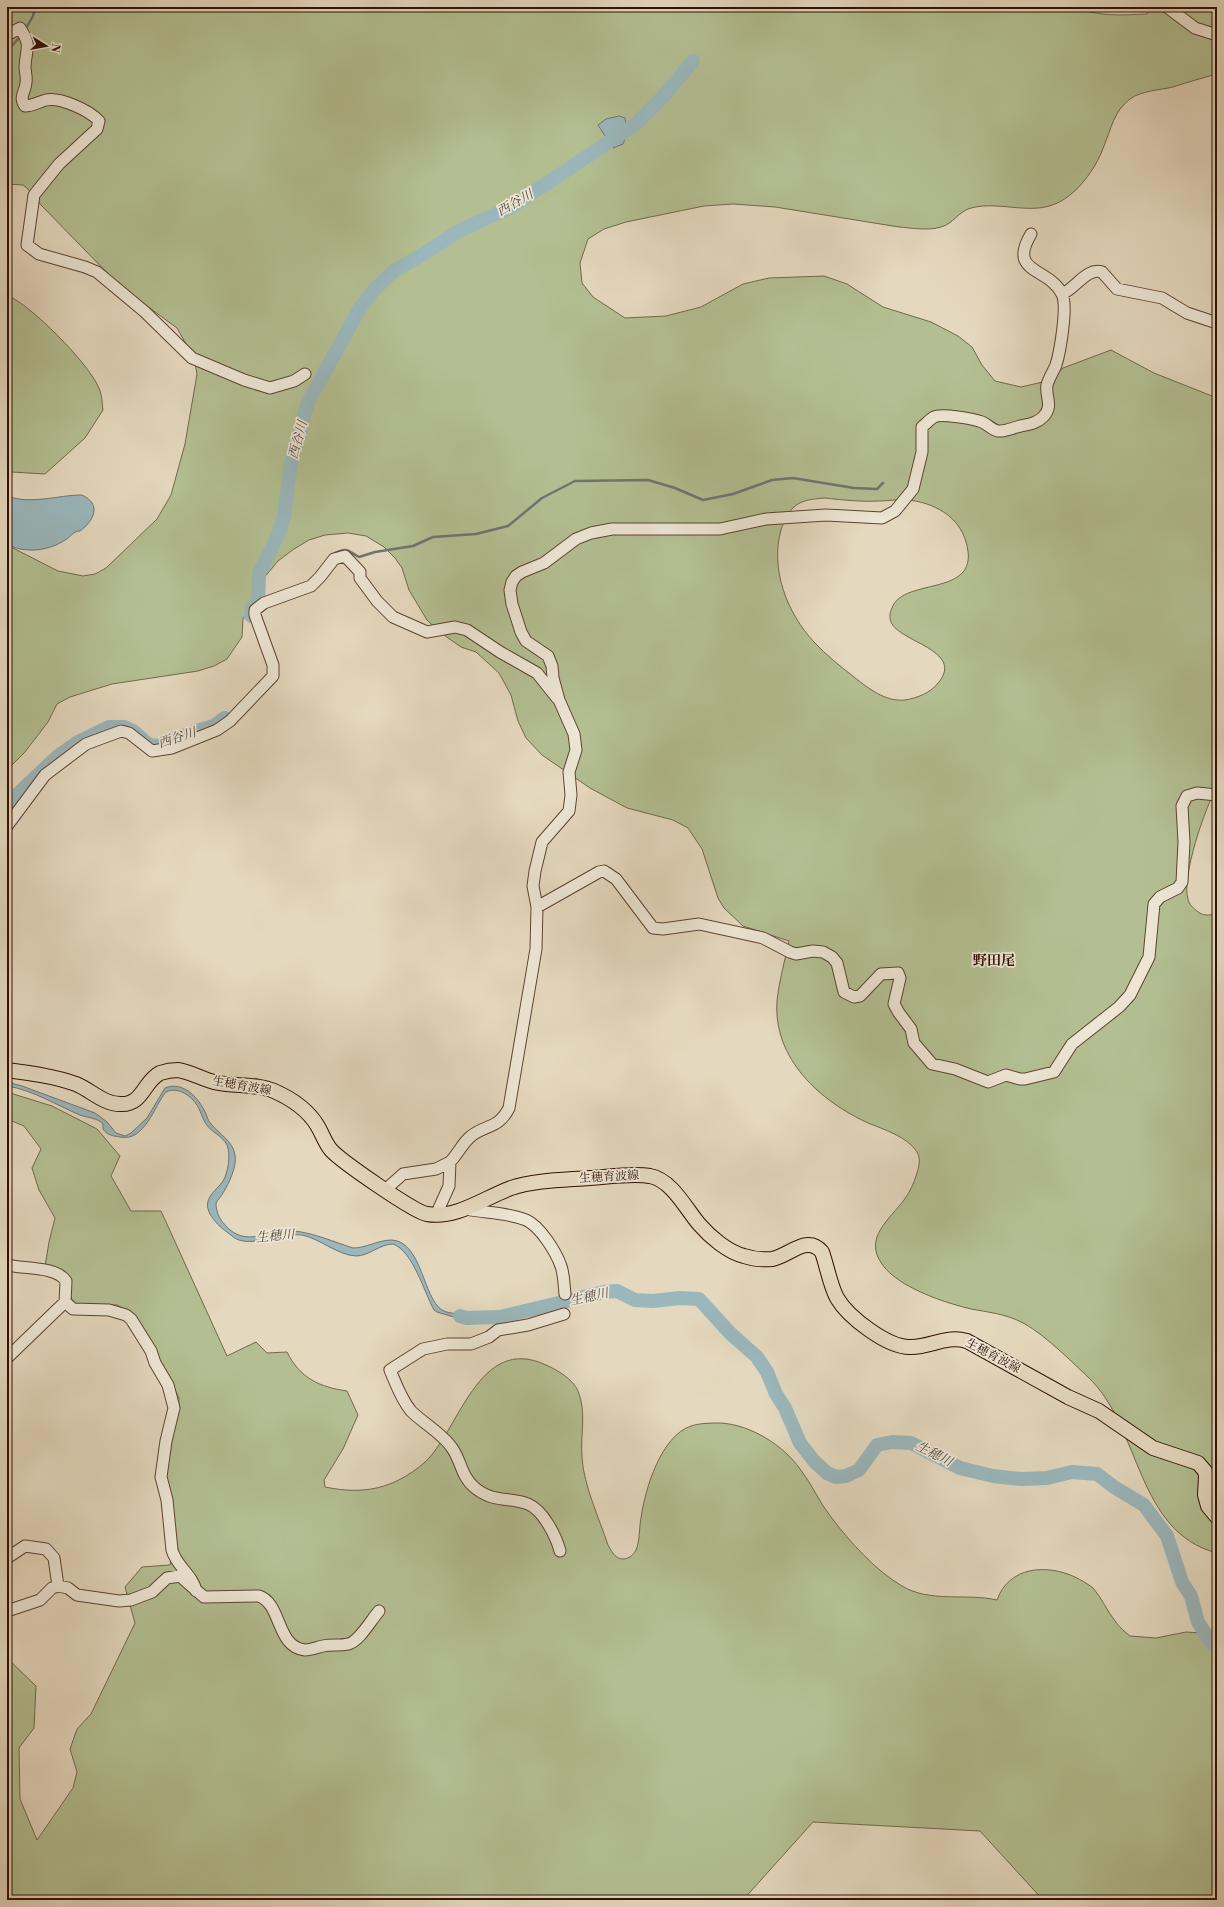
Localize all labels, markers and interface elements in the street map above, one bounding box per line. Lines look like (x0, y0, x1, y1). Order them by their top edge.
north arrow (26, 26, 66, 66)
text: N (47, 42, 63, 54)
water label: 西谷川 (494, 185, 538, 220)
water label: 西谷川 (285, 417, 311, 461)
water label: 西谷川 (156, 724, 200, 752)
district label: 野田尾 (973, 952, 1015, 970)
street label: 生穂育波線 (211, 1073, 273, 1099)
street label: 生穂育波線 (579, 1168, 639, 1186)
water label: 生穂川 (255, 1226, 297, 1246)
water label: 生穂川 (568, 1285, 612, 1309)
street label: 生穂育波線 (963, 1335, 1023, 1377)
water label: 生穂川 (913, 1438, 957, 1471)

